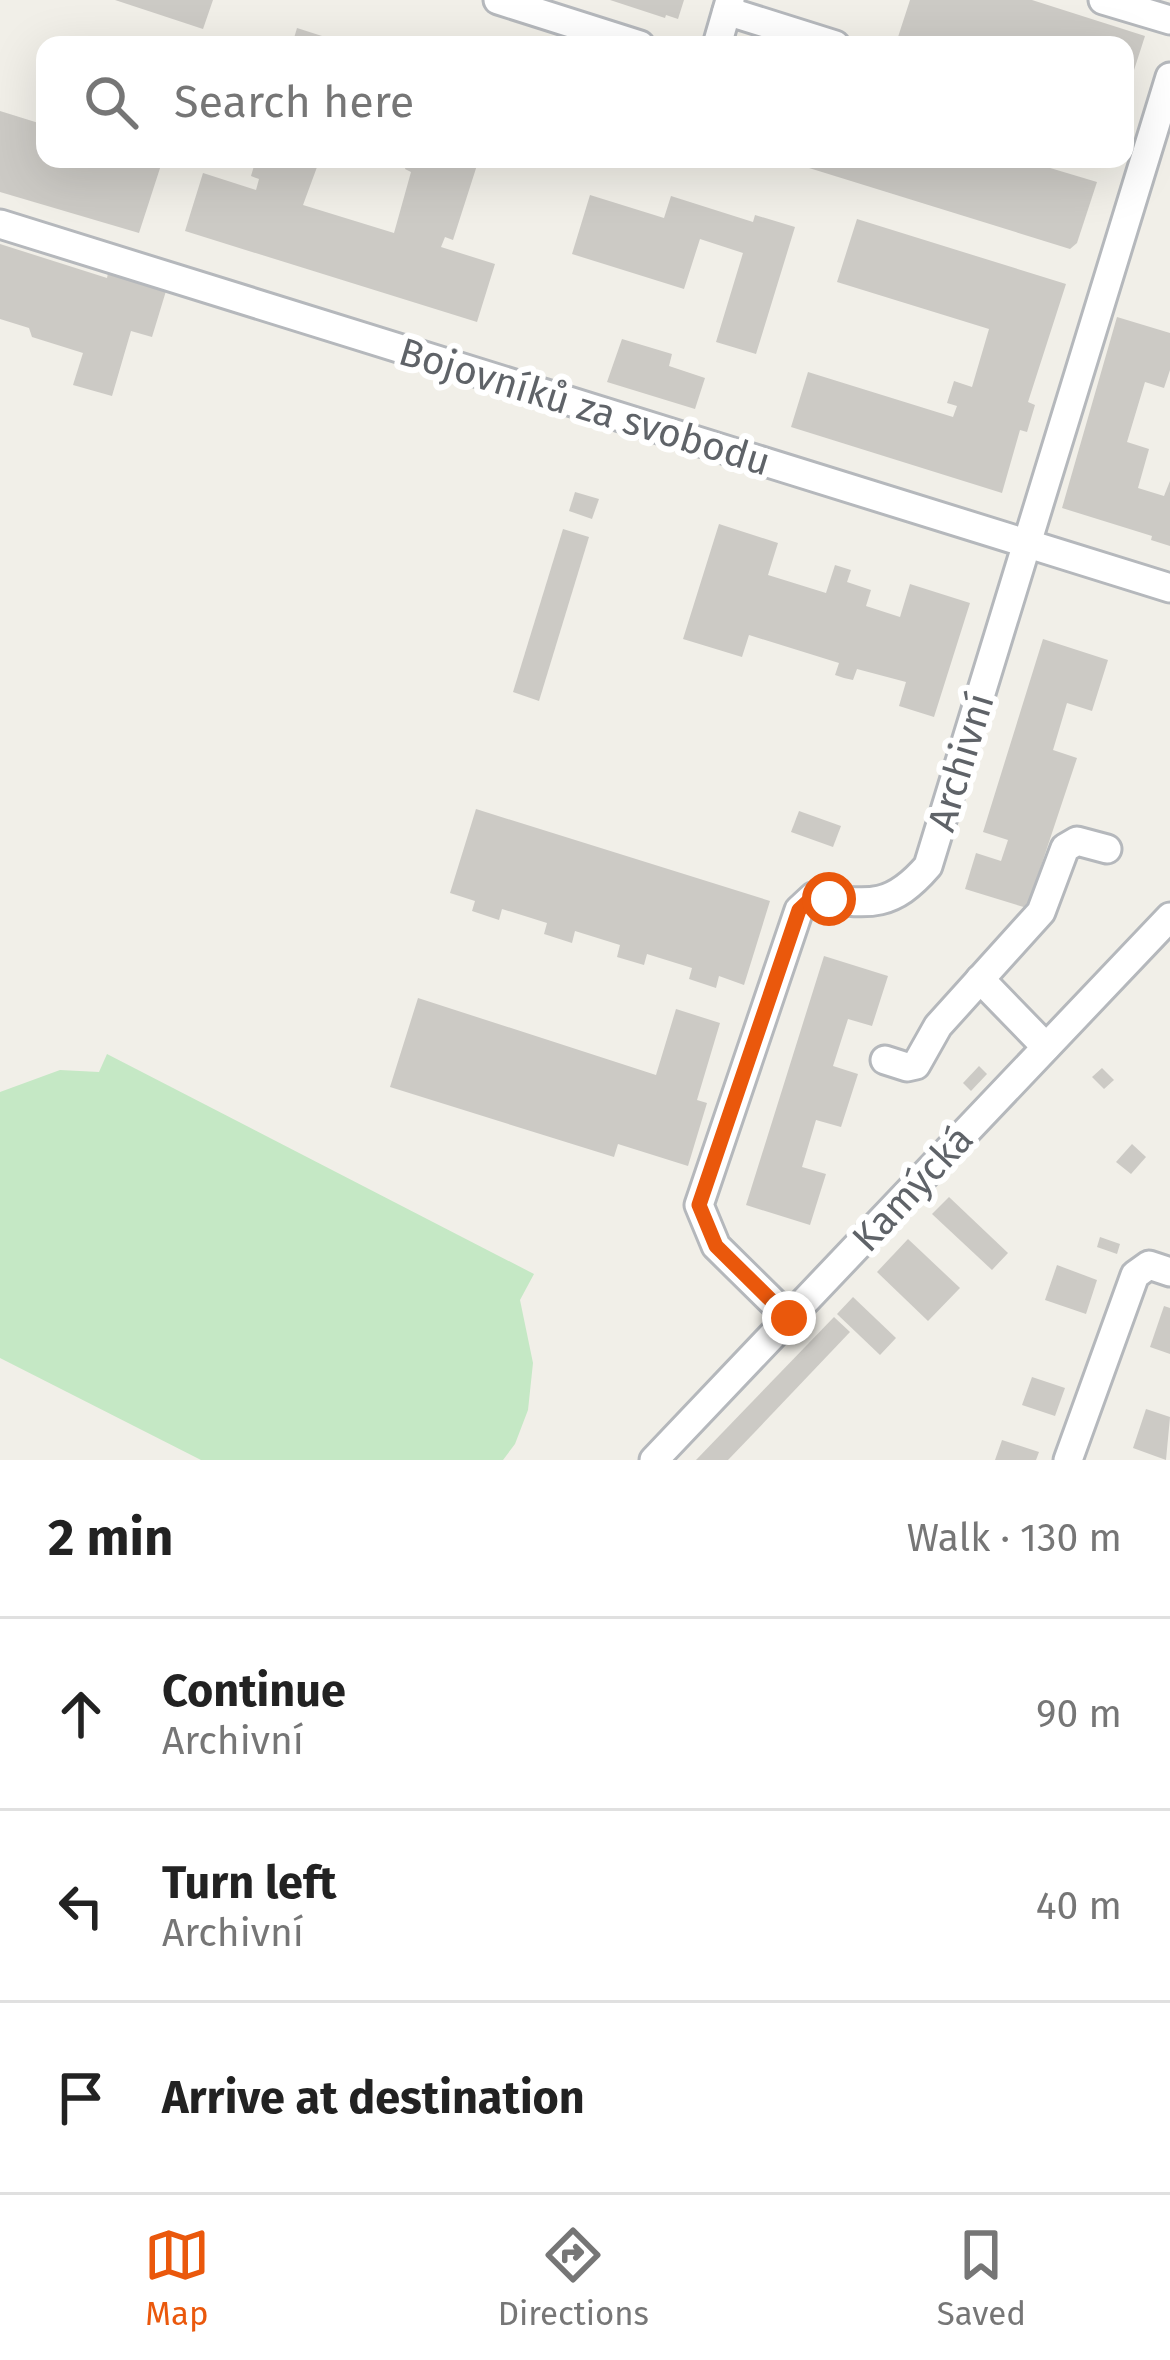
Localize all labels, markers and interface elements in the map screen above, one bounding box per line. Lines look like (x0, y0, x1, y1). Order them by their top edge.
search box (36, 36, 1134, 168)
icon: search (78, 69, 144, 135)
text: Search here (174, 75, 414, 129)
street label: Bojovníků za svobodu (394, 329, 776, 485)
street label: Archivní (918, 688, 1004, 837)
route start (802, 872, 856, 926)
street label: Kamýcká (843, 1116, 983, 1261)
route end (762, 1291, 816, 1345)
text: 2 min (48, 1507, 173, 1569)
text: Walk · 130 m (907, 1515, 1122, 1561)
text: Continue (162, 1664, 346, 1718)
icon: ahead (48, 1681, 114, 1747)
text: 90 m (1036, 1691, 1122, 1737)
text: Archivní (162, 1718, 304, 1764)
text: Turn left (162, 1856, 336, 1910)
icon: left (48, 1873, 114, 1939)
text: 40 m (1036, 1883, 1122, 1929)
text: Archivní (162, 1910, 304, 1956)
icon: arrive (48, 2065, 114, 2131)
text: Arrive at destination (162, 2071, 585, 2125)
tab: Map (144, 2222, 210, 2334)
tab: Directions (498, 2222, 649, 2334)
tab: Saved (937, 2222, 1026, 2334)

